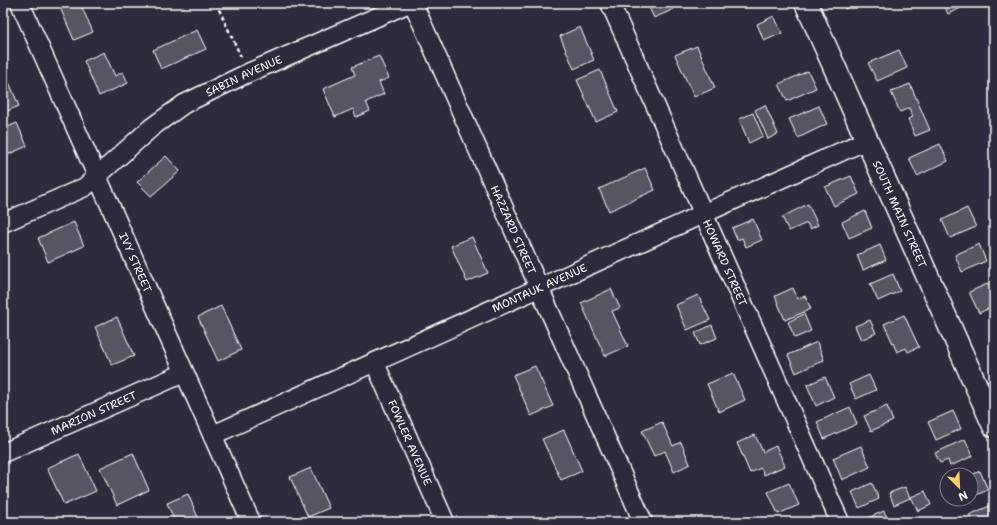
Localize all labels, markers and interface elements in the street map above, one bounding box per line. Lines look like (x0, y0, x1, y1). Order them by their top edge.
street label: SABIN AVENUE (203, 52, 285, 100)
street label: SOUTH MAIN STREET (869, 158, 930, 271)
street label: HAZZARD STREET (487, 183, 539, 277)
street label: HOWARD STREET (699, 217, 750, 309)
street label: IVY STREET (115, 230, 155, 295)
street label: MONTAUK AVENUE (490, 260, 590, 316)
street label: MARION STREET (48, 388, 139, 439)
street label: FOWLER AVENUE (384, 398, 435, 488)
north arrow (939, 467, 979, 507)
text: N (956, 487, 970, 504)

